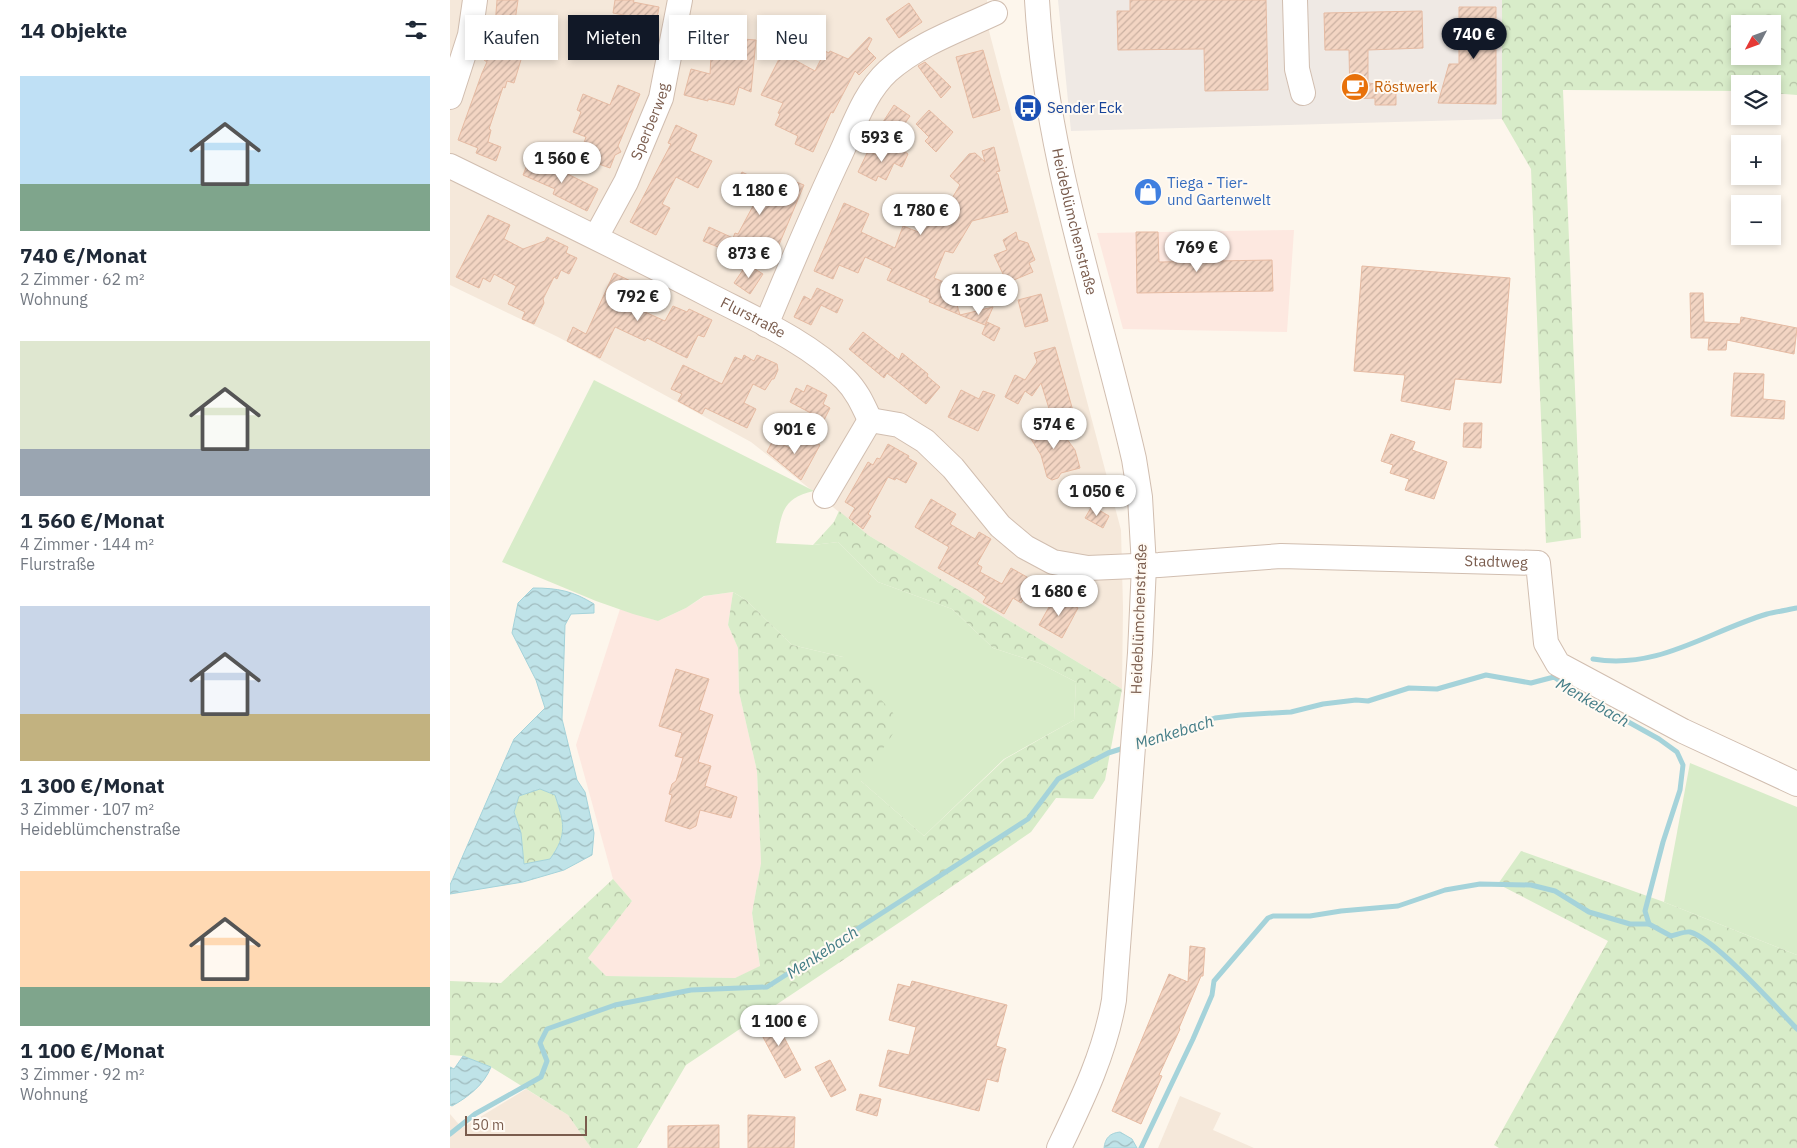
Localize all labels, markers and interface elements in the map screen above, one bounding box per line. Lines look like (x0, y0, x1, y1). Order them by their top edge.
chip: Kaufen (465, 15, 558, 60)
chip: Mieten (568, 15, 659, 60)
chip: Filter (669, 15, 747, 60)
chip: Neu (757, 15, 826, 60)
north arrow (1731, 15, 1781, 65)
map controls (1731, 15, 1781, 245)
text: 14 Objekte (20, 16, 127, 44)
icon: filters (402, 16, 430, 44)
pin: 740 € (1439, 18, 1509, 60)
text: 740 € (1453, 24, 1495, 44)
cafe icon: Röstwerk (1340, 72, 1370, 102)
button: layers (1731, 75, 1781, 125)
place label: Röstwerk (1374, 77, 1437, 96)
street label: Sperberweg (626, 81, 673, 163)
bus stop icon: Sender Eck (1013, 93, 1043, 123)
place label: Sender Eck (1047, 98, 1123, 117)
icon: home (180, 109, 270, 199)
pin: 593 € (847, 120, 917, 163)
text: 593 € (861, 127, 903, 147)
button: + (1731, 135, 1781, 185)
pin: 1 560 € (516, 142, 608, 184)
street label: Heideblümchenstraße (1048, 146, 1102, 297)
text: 1 560 € (534, 148, 590, 168)
place label: Tiega - Tier- und Gartenwelt (1167, 173, 1271, 209)
pin: 1 180 € (714, 174, 806, 216)
shop icon: Tiega - Tier- und Gartenwelt (1133, 177, 1163, 207)
text: 1 180 € (732, 180, 788, 200)
pin: 1 780 € (875, 194, 967, 236)
button: − (1731, 195, 1781, 245)
text: 1 780 € (893, 200, 949, 220)
pin: 769 € (1162, 230, 1232, 273)
pin: 873 € (714, 236, 784, 279)
text: 769 € (1176, 237, 1218, 257)
text: 740 €/Monat (20, 241, 147, 269)
text: 873 € (728, 243, 770, 263)
text: 2 Zimmer · 62 m² (20, 269, 145, 289)
pin: 1 300 € (933, 274, 1025, 316)
pin: 792 € (603, 280, 673, 322)
text: 1 300 € (951, 280, 1007, 300)
text: 792 € (617, 286, 659, 306)
text: Wohnung (20, 289, 88, 309)
street label: Flurstraße (718, 293, 789, 342)
icon: home (180, 374, 270, 464)
pin: 574 € (1019, 408, 1089, 450)
pin: 901 € (760, 412, 830, 455)
text: 574 € (1033, 414, 1075, 434)
text: 901 € (774, 419, 816, 439)
pin: 1 050 € (1051, 474, 1143, 517)
text: 1 050 € (1069, 481, 1125, 501)
text: 1 560 €/Monat (20, 506, 165, 534)
text: 4 Zimmer · 144 m² (20, 534, 154, 554)
street label: Heideblümchenstraße (1126, 543, 1151, 695)
street label: Stadtweg (1464, 551, 1528, 572)
text: Flurstraße (20, 554, 95, 574)
pin: 1 680 € (1013, 574, 1105, 617)
text: 1 680 € (1031, 581, 1087, 601)
icon: home (180, 639, 270, 729)
water label: Menkebach (1553, 673, 1633, 731)
water label: Menkebach (1132, 711, 1216, 753)
text: 1 300 €/Monat (20, 771, 165, 799)
text: 3 Zimmer · 107 m² (20, 799, 154, 819)
text: Heideblümchenstraße (20, 819, 181, 839)
icon: home (180, 904, 270, 994)
water label: Menkebach (782, 921, 862, 983)
pin: 1 100 € (733, 1004, 825, 1047)
text: 1 100 € (751, 1011, 807, 1031)
text: 1 100 €/Monat (20, 1036, 165, 1064)
text: 3 Zimmer · 92 m² (20, 1064, 145, 1084)
text: Wohnung (20, 1084, 88, 1104)
scale bar (465, 1113, 588, 1136)
text: 50 m (472, 1116, 504, 1134)

